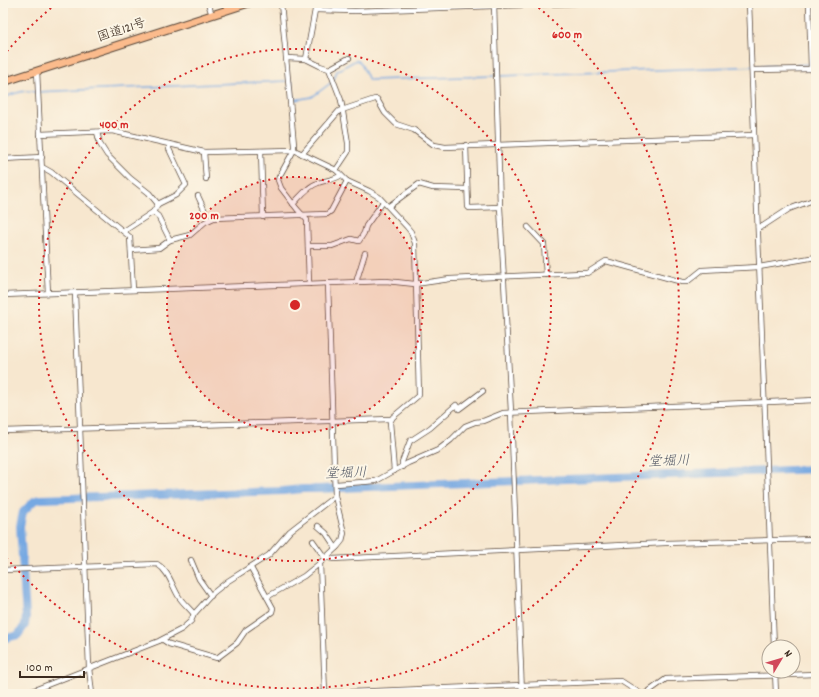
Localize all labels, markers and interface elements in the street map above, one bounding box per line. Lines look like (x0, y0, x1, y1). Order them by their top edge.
street label: 国道121号 (95, 14, 149, 48)
text: 600 m (552, 27, 582, 44)
text: 400 m (99, 117, 129, 134)
text: 200 m (189, 208, 219, 225)
centre of rings (288, 298, 302, 312)
water label: 堂堀川 (648, 451, 690, 473)
water label: 堂堀川 (325, 463, 367, 485)
north arrow (761, 639, 801, 679)
text: N (779, 647, 796, 662)
scale bar (20, 653, 84, 679)
text: 100 m (26, 660, 53, 677)

